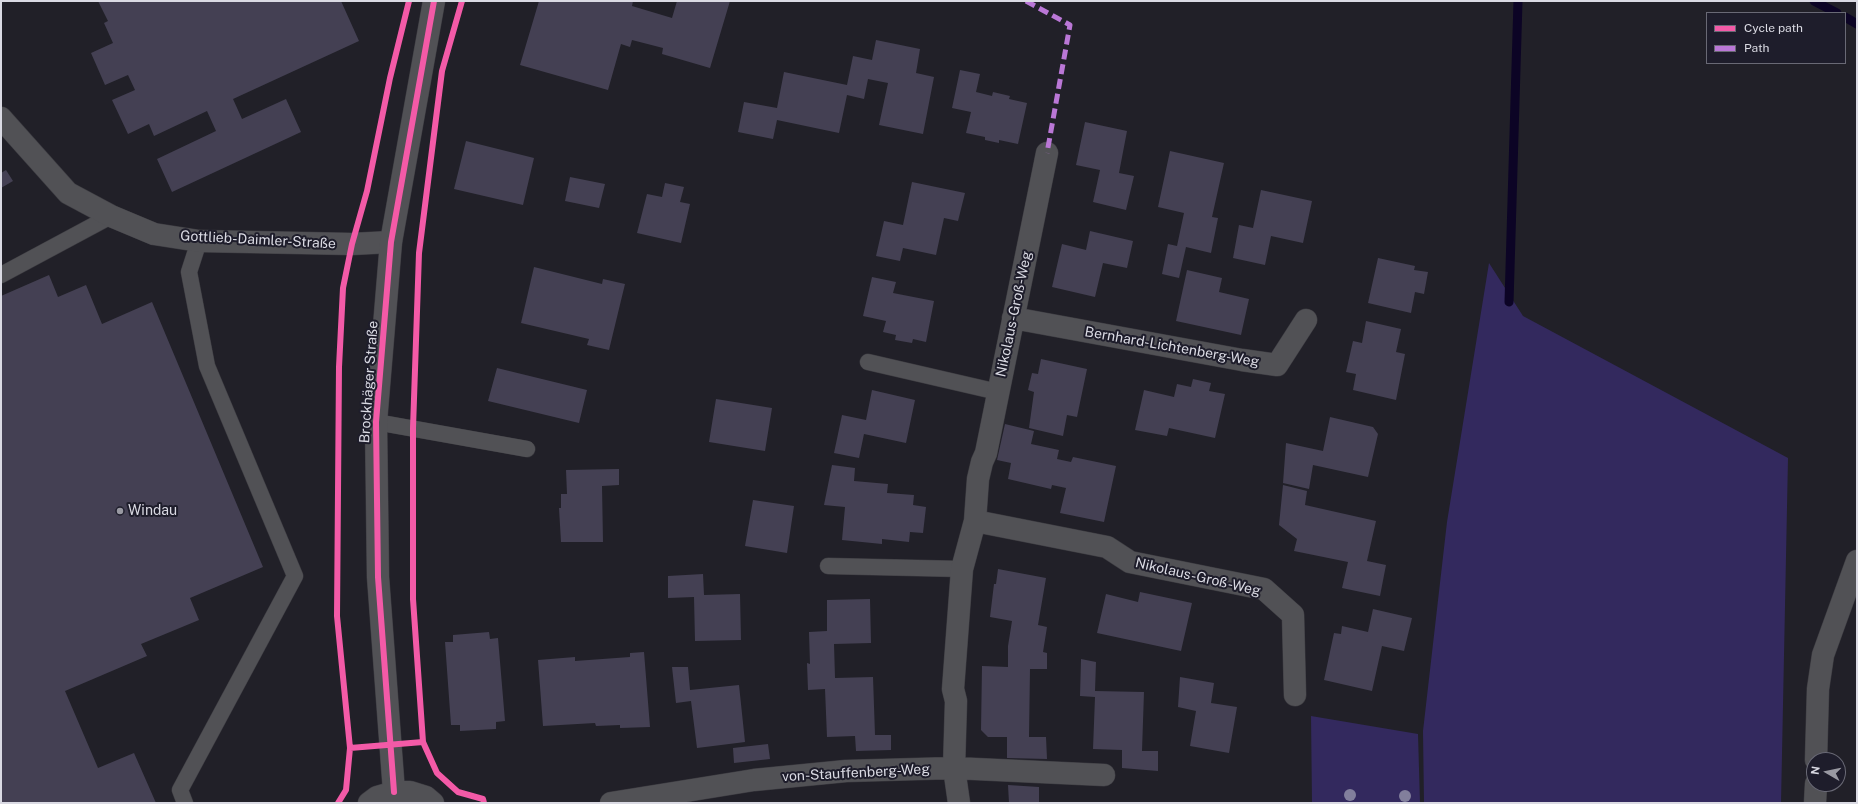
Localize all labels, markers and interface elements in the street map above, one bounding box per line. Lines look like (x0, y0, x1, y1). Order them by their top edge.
legend (1706, 12, 1846, 64)
text: Cycle path (1744, 21, 1803, 35)
text: Path (1744, 41, 1770, 55)
street label: Gottlieb-Daimler-Straße (180, 228, 336, 252)
street label: Nikolaus-Groß-Weg (992, 250, 1036, 378)
street label: Brockhäger Straße (356, 320, 382, 444)
street label: Bernhard-Lichtenberg-Weg (1083, 323, 1261, 371)
place label: Windau (128, 503, 177, 519)
marker: Windau (115, 506, 125, 516)
street label: Nikolaus-Groß-Weg (1134, 554, 1262, 600)
north arrow (1806, 752, 1846, 792)
street label: von-Stauffenberg-Weg (782, 761, 930, 785)
text: N (1809, 765, 1822, 775)

